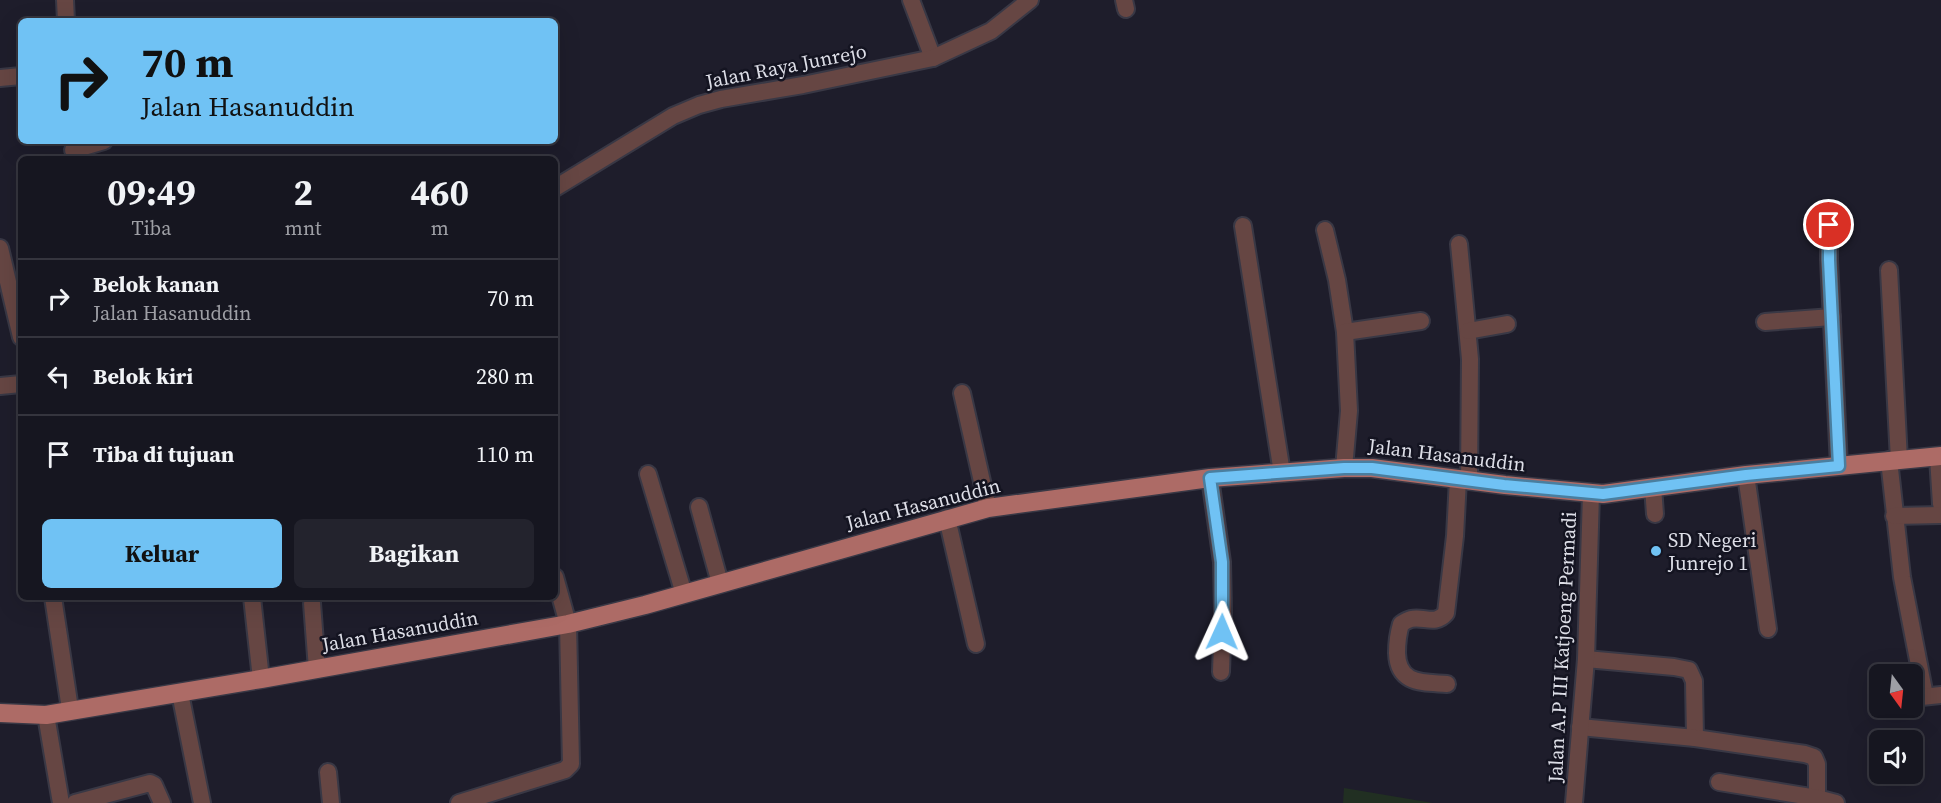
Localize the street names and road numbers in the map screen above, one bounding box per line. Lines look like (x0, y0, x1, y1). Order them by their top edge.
street label: Jalan Raya Junrejo (702, 37, 869, 96)
street label: Jalan Hasanuddin (1366, 431, 1527, 479)
street label: Jalan Hasanuddin (842, 471, 1003, 537)
street label: Jalan A.P III Katjoeng Permadi (1541, 511, 1583, 784)
street label: Jalan Hasanuddin (319, 603, 480, 659)

